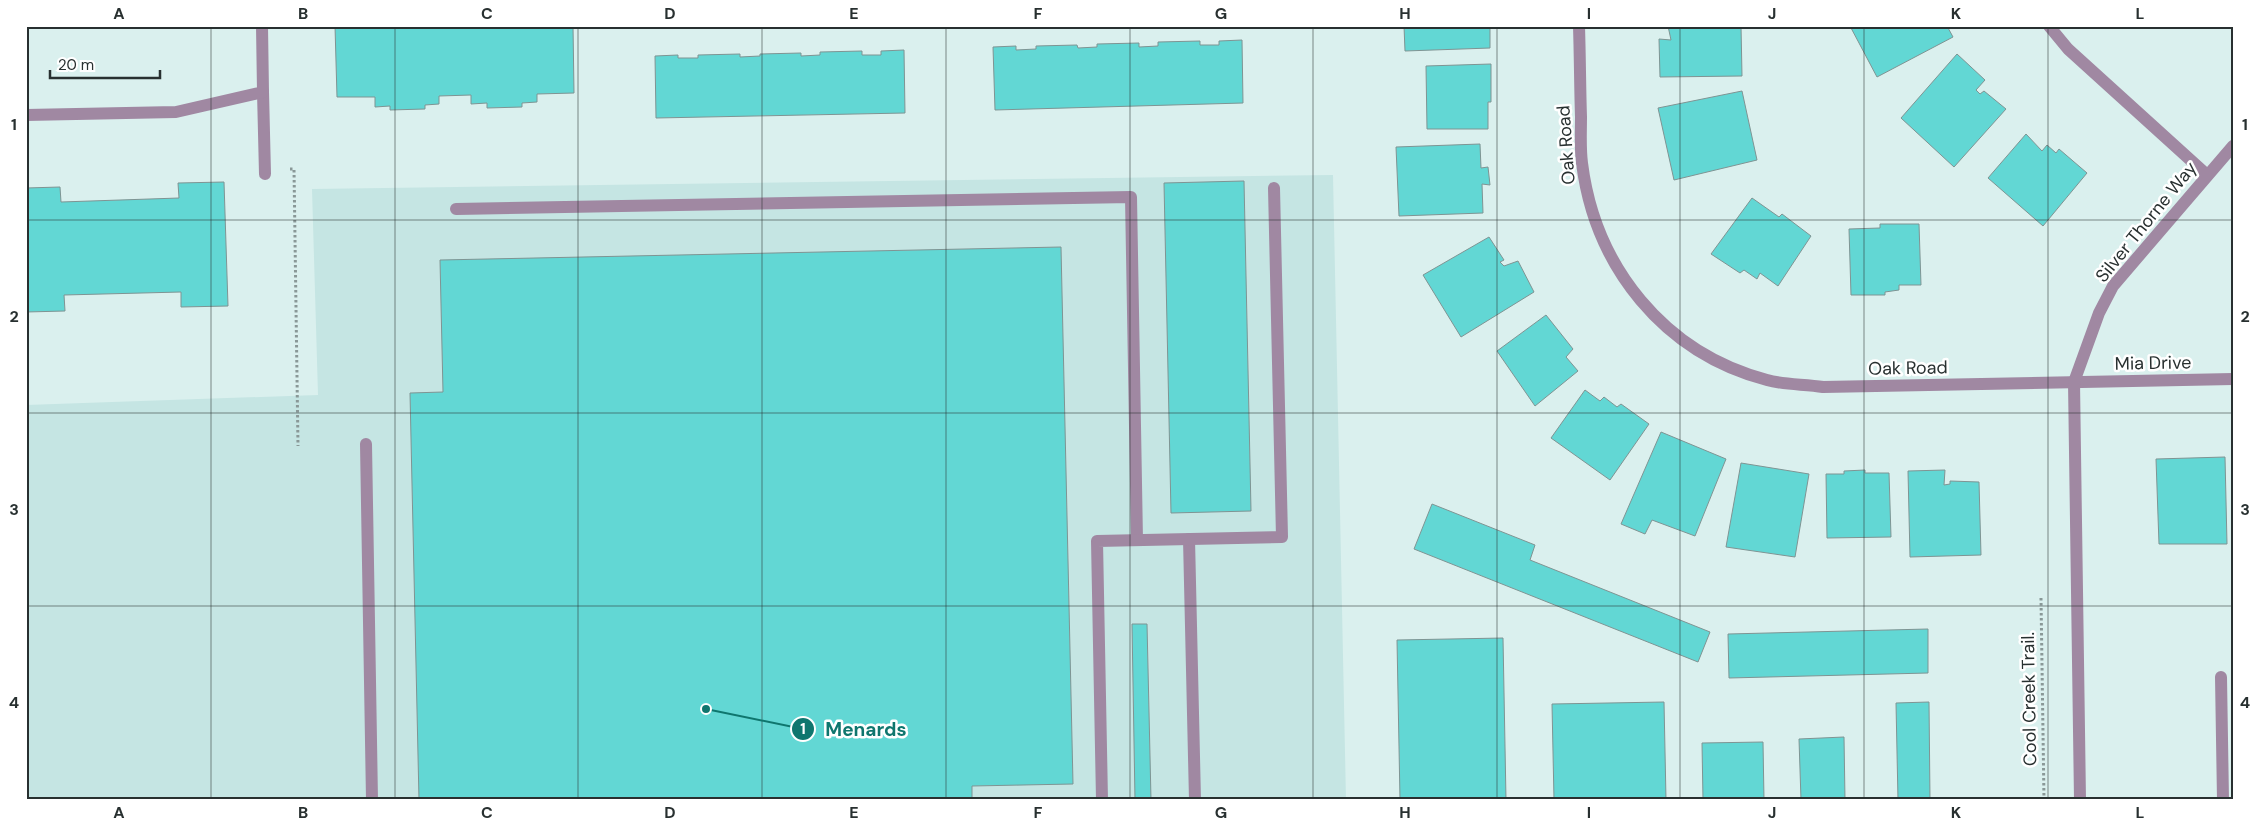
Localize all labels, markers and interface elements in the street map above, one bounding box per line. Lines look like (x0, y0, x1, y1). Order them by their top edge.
text: A (113, 3, 125, 24)
text: B (298, 3, 308, 24)
text: C (481, 3, 493, 24)
text: D (664, 3, 676, 24)
text: E (849, 3, 859, 24)
text: F (1034, 3, 1043, 24)
text: G (1215, 3, 1227, 24)
text: H (1399, 3, 1411, 24)
text: I (1587, 3, 1591, 24)
text: J (1768, 3, 1776, 24)
text: K (1951, 3, 1962, 24)
text: L (2136, 3, 2145, 24)
scale bar (50, 48, 160, 80)
text: 20 m (58, 55, 94, 75)
street label: Oak Road (1551, 105, 1581, 185)
text: 1 (11, 114, 17, 135)
text: 1 (2242, 114, 2248, 135)
street label: Silver Thorne Way (2090, 157, 2202, 287)
text: 2 (9, 306, 19, 327)
text: 2 (2240, 306, 2250, 327)
street label: Mia Drive (2114, 350, 2192, 376)
street label: Oak Road (1868, 355, 1948, 381)
text: 3 (9, 499, 19, 520)
text: 3 (2240, 499, 2250, 520)
street label: Cool Creek Trail. (2016, 632, 2042, 766)
text: 4 (9, 692, 19, 713)
text: 4 (2240, 692, 2250, 713)
callout: Menards (791, 712, 917, 746)
text: Menards (825, 717, 907, 742)
text: 1 (800, 719, 806, 739)
text: A (113, 802, 125, 823)
text: B (298, 802, 308, 823)
text: C (481, 802, 493, 823)
text: D (664, 802, 676, 823)
text: E (849, 802, 859, 823)
text: F (1034, 802, 1043, 823)
text: G (1215, 802, 1227, 823)
text: H (1399, 802, 1411, 823)
text: I (1587, 802, 1591, 823)
text: J (1768, 802, 1776, 823)
text: K (1951, 802, 1962, 823)
text: L (2136, 802, 2145, 823)

